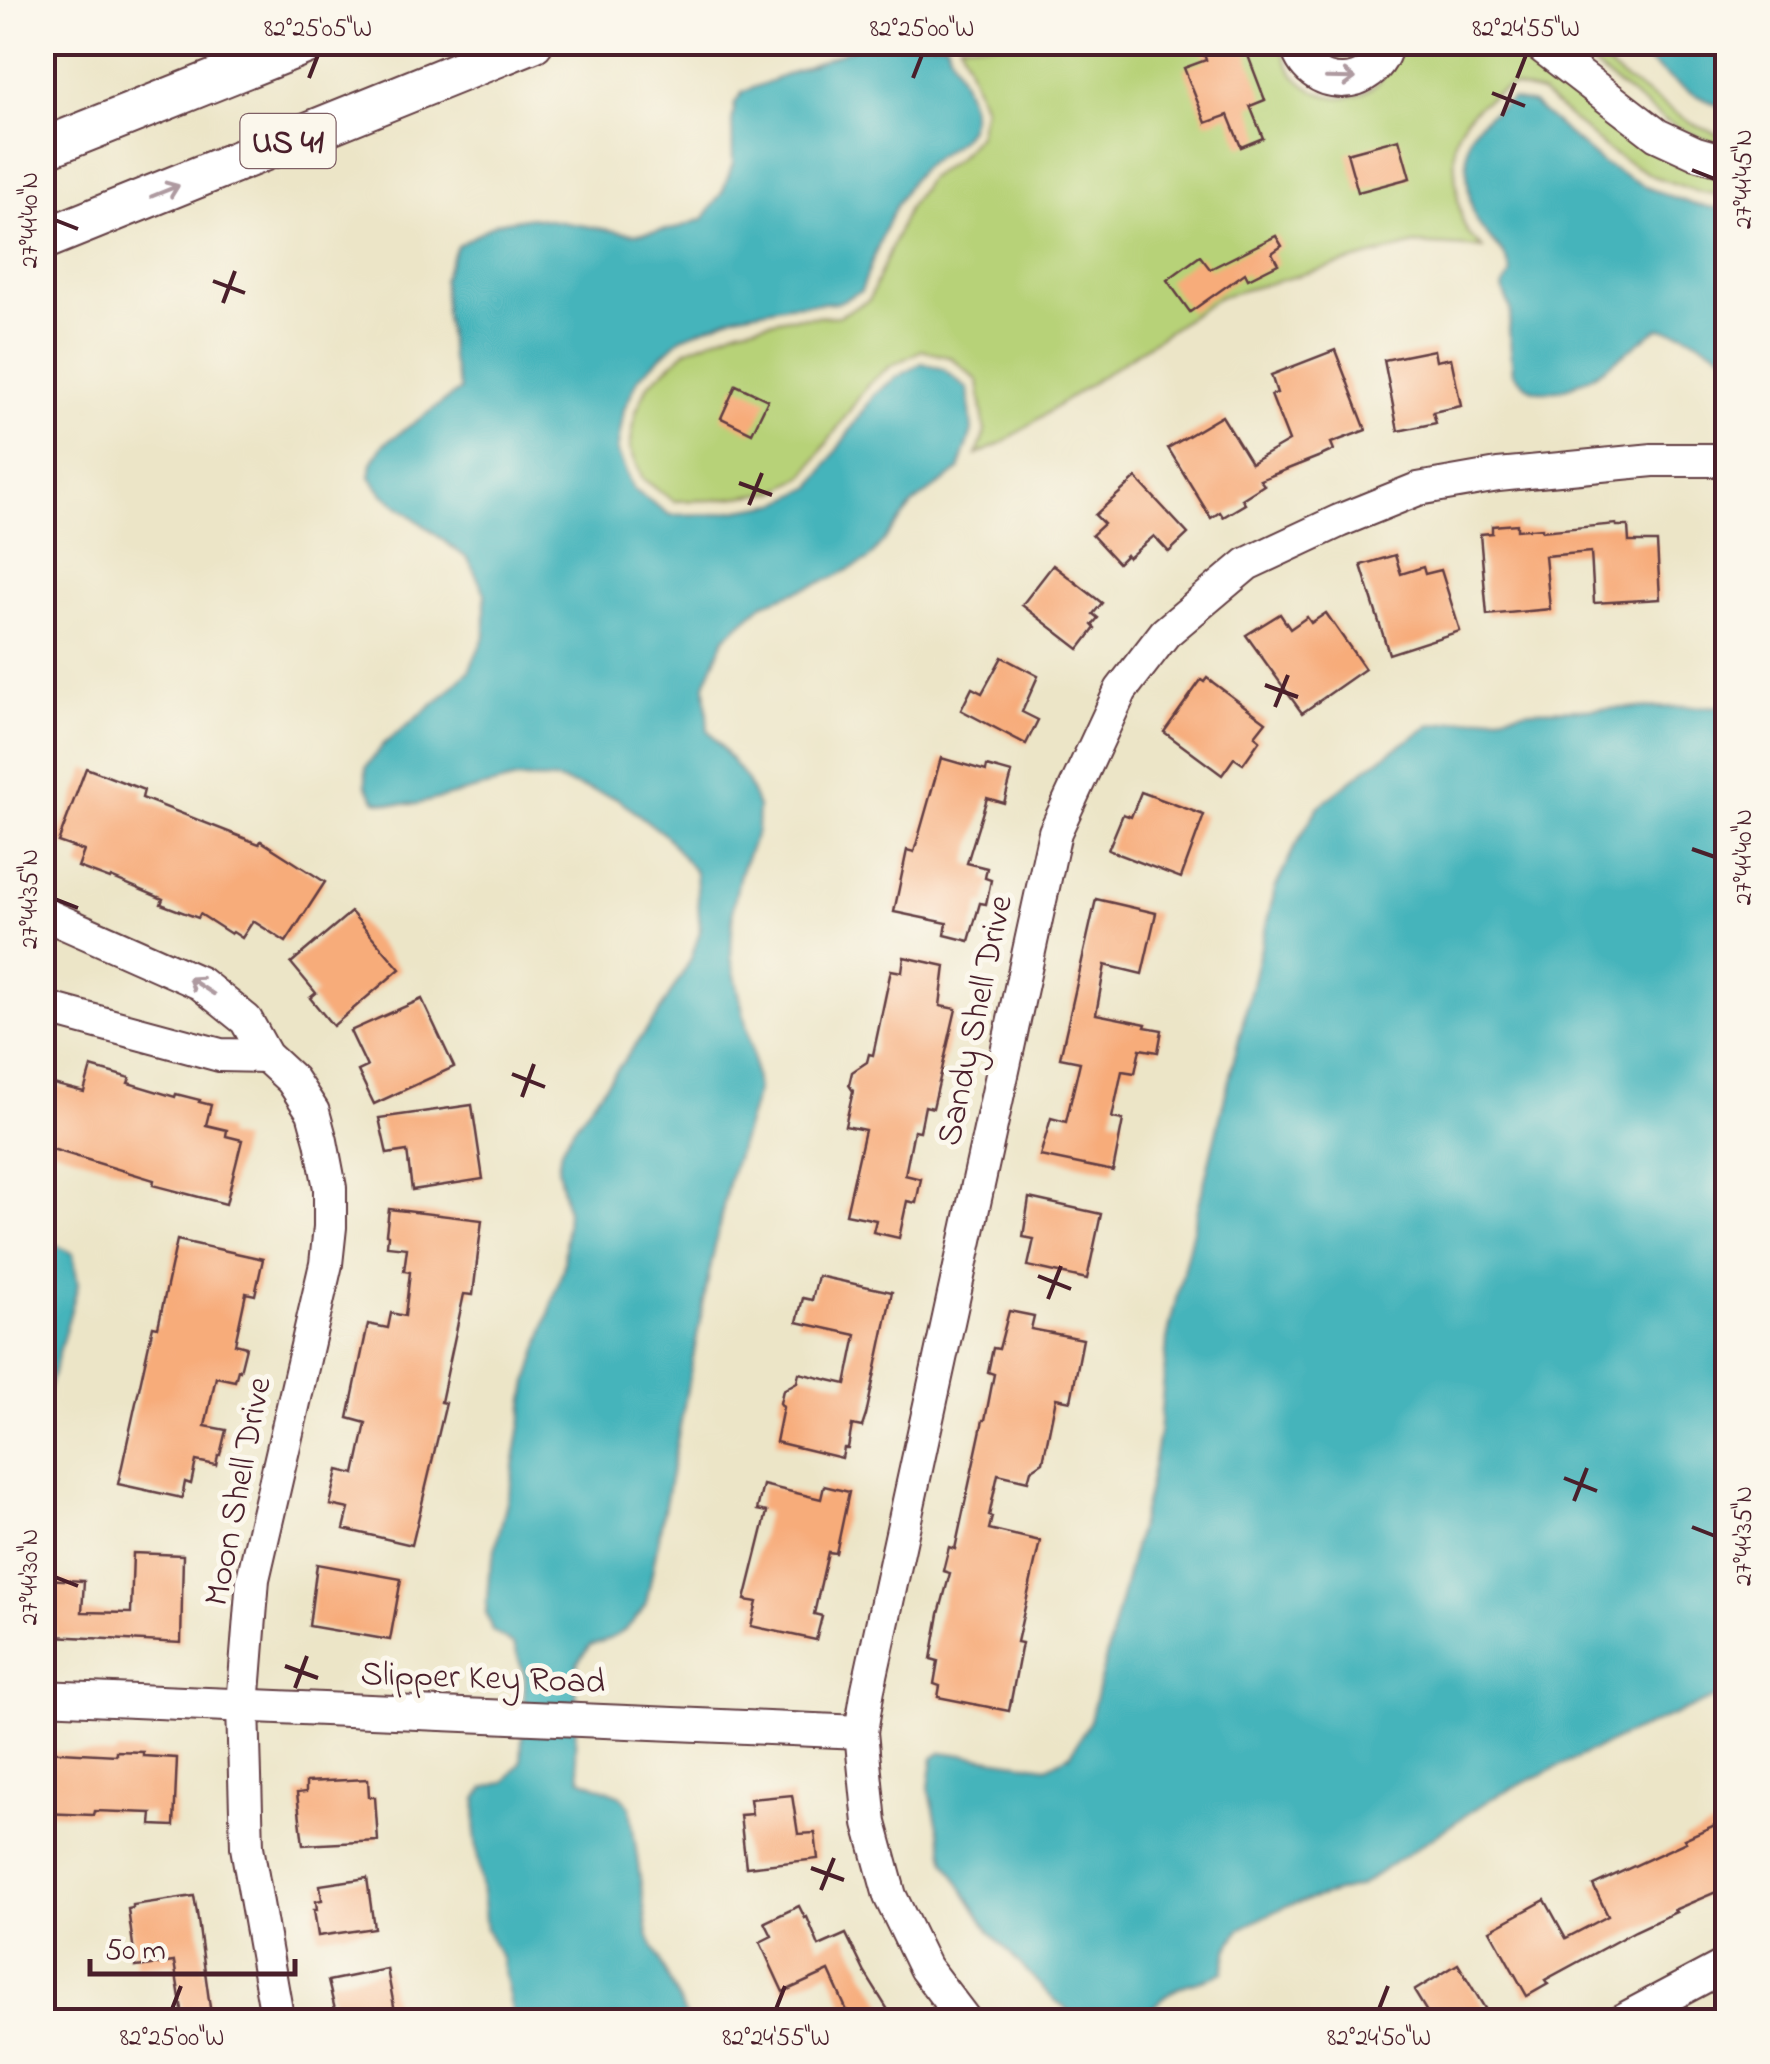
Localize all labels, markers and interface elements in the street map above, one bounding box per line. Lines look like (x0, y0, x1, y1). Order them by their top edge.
text: 82°25'05"W (264, 12, 372, 48)
text: 82°25'00"W (870, 12, 974, 48)
text: 82°24'55"W (1472, 12, 1580, 48)
one-way arrow (1324, 68, 1357, 88)
road number: US 41 (240, 114, 336, 168)
text: 27°44'45"N (1727, 129, 1763, 229)
text: 27°44'40"N (13, 172, 49, 268)
one-way arrow (150, 180, 180, 198)
text: 27°44'40"N (1727, 809, 1763, 905)
text: 27°44'35"N (13, 849, 49, 949)
street label: Sandy Shell Drive (925, 890, 1028, 1151)
one-way arrow (187, 976, 216, 996)
street label: Moon Shell Drive (192, 1373, 287, 1610)
text: 27°44'35"N (1727, 1486, 1763, 1586)
text: 27°44'30"N (13, 1529, 49, 1625)
street label: Slipper Key Road (360, 1650, 606, 1709)
scale bar (90, 1914, 295, 1976)
text: 50 m (105, 1930, 166, 1974)
text: 82°25'00"W (120, 2021, 224, 2057)
text: 82°24'55"W (722, 2021, 830, 2057)
text: 82°24'50"W (1327, 2021, 1431, 2057)

